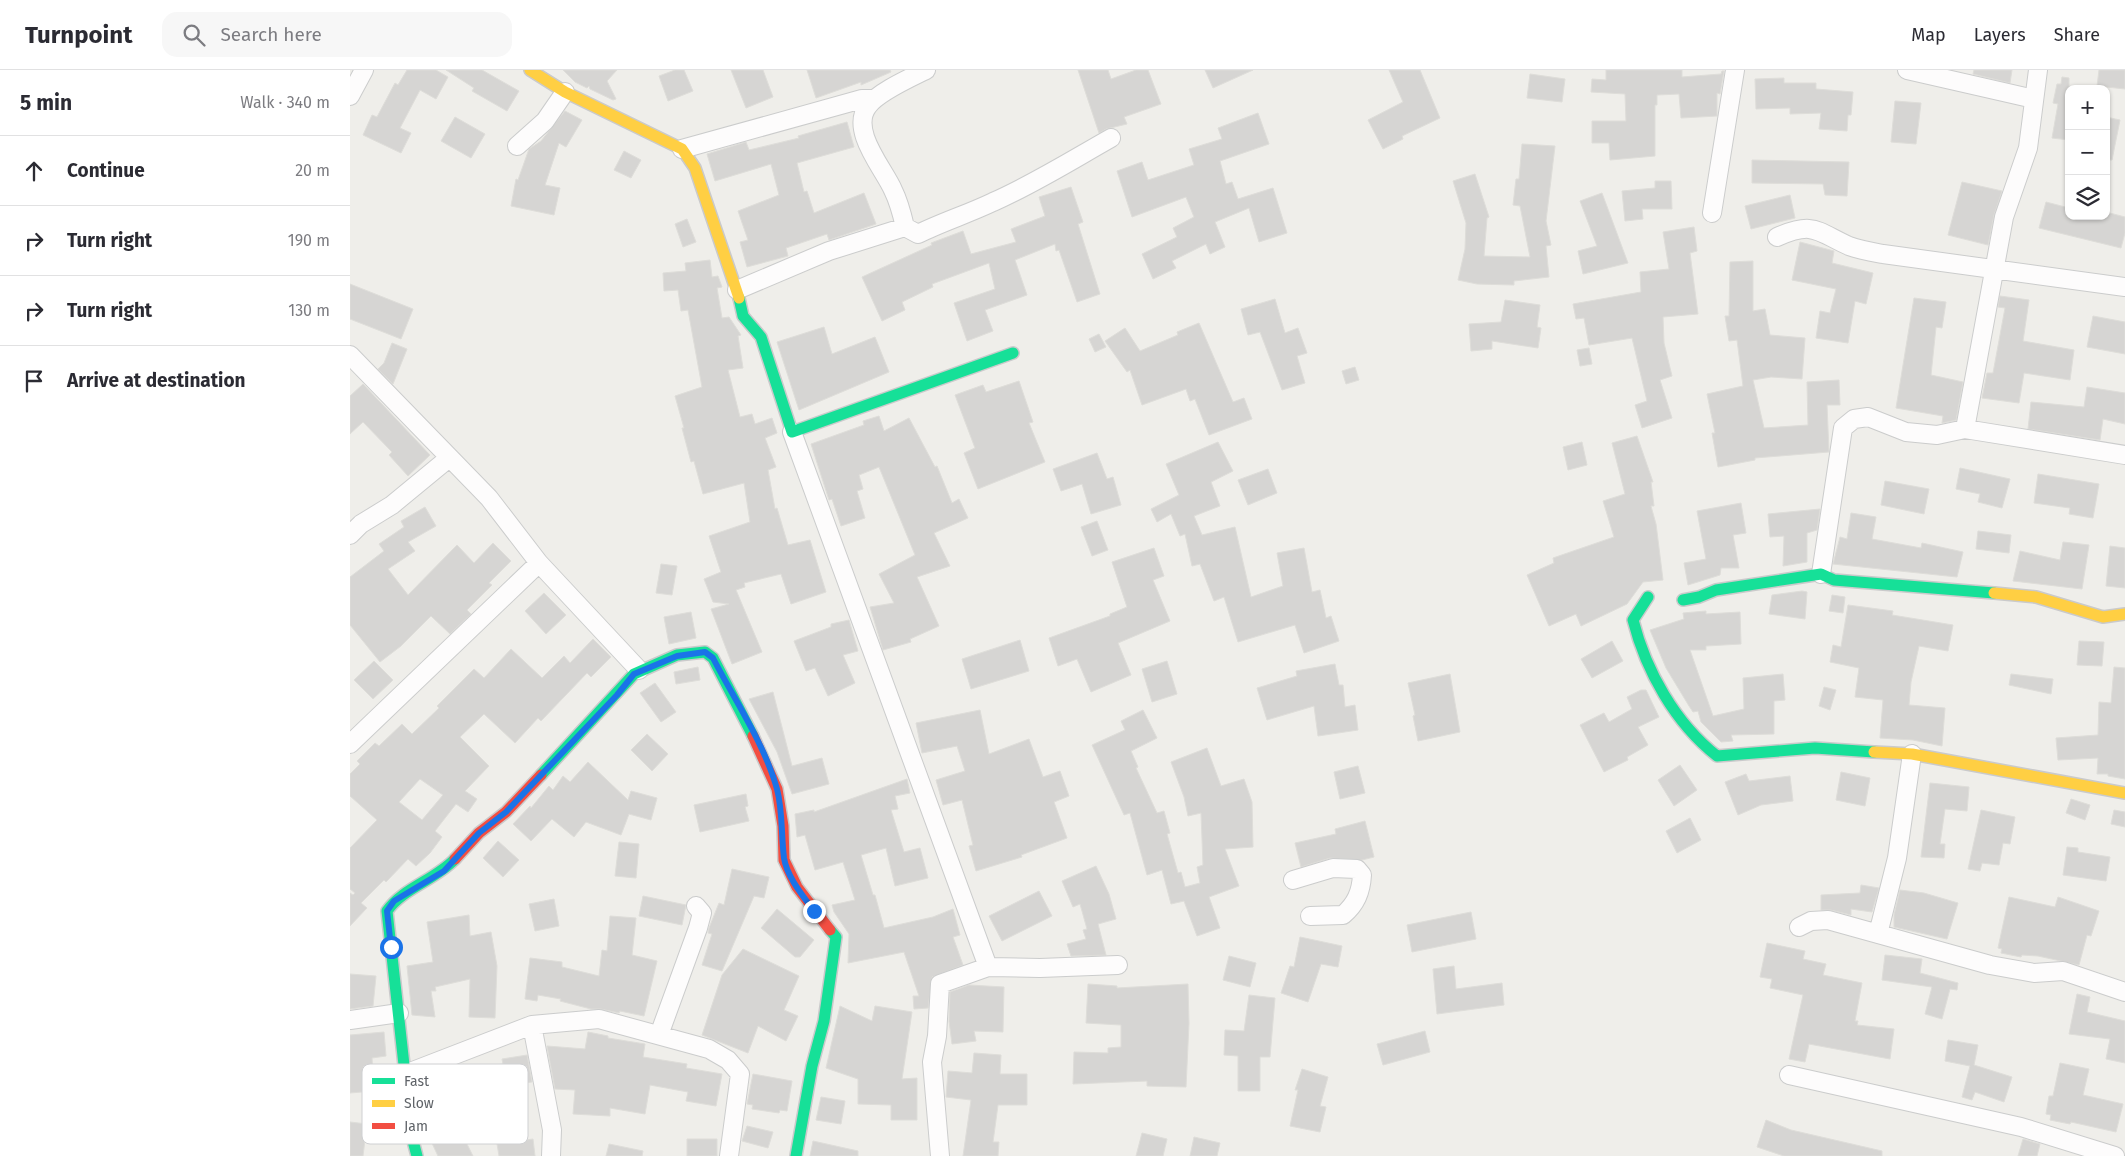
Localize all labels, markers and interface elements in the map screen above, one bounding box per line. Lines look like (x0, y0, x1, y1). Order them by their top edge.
search box (162, 12, 512, 57)
text: Turnpoint (25, 21, 132, 49)
icon: search (180, 21, 208, 49)
text: Search here (220, 23, 322, 46)
text: Map (1911, 24, 1946, 46)
text: Layers (1974, 24, 2026, 46)
text: Share (2054, 24, 2100, 46)
map controls (2065, 85, 2110, 220)
button: + (2065, 85, 2110, 130)
text: 5 min (20, 90, 72, 116)
text: Walk · 340 m (240, 93, 330, 112)
button: − (2065, 130, 2110, 175)
icon: ahead (20, 157, 48, 185)
text: Continue (67, 159, 145, 182)
text: 20 m (295, 161, 330, 180)
button: layers (2065, 175, 2110, 220)
icon: right (20, 227, 48, 255)
text: Turn right (67, 229, 152, 252)
text: 190 m (288, 231, 330, 250)
icon: right (20, 297, 48, 325)
text: Turn right (67, 299, 152, 322)
text: 130 m (288, 301, 330, 320)
icon: arrive (20, 367, 48, 395)
text: Arrive at destination (67, 369, 246, 392)
route end (803, 900, 826, 923)
route start (380, 936, 403, 959)
legend (362, 1064, 528, 1144)
text: Fast (404, 1073, 430, 1090)
text: Slow (404, 1095, 434, 1112)
text: Jam (404, 1118, 428, 1135)

